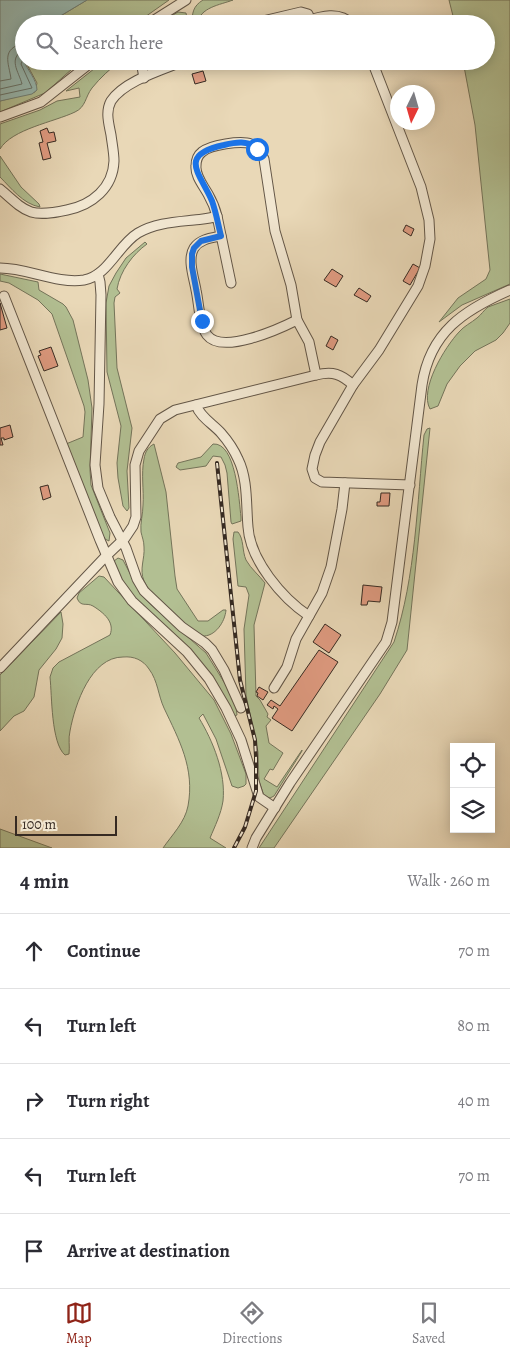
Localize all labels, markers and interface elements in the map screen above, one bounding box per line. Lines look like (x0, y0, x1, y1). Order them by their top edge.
search box (15, 15, 495, 70)
icon: search (33, 29, 61, 57)
text: Search here (73, 30, 163, 56)
north arrow (390, 85, 435, 130)
route start (246, 138, 269, 161)
route end (191, 310, 214, 333)
map controls (450, 743, 495, 833)
button: locate (450, 743, 495, 788)
button: layers (450, 788, 495, 833)
scale bar (15, 813, 118, 836)
text: 100 m (22, 815, 56, 834)
text: 4 min (20, 867, 69, 895)
text: Walk · 260 m (408, 870, 490, 892)
icon: ahead (20, 937, 48, 965)
text: Continue (67, 938, 141, 964)
text: 70 m (458, 940, 490, 962)
icon: left (20, 1012, 48, 1040)
text: Turn left (67, 1013, 136, 1039)
text: 80 m (457, 1015, 490, 1037)
icon: right (20, 1087, 48, 1115)
text: Turn right (67, 1088, 149, 1114)
text: 40 m (458, 1090, 490, 1112)
icon: left (20, 1162, 48, 1190)
text: Turn left (67, 1163, 136, 1189)
text: 70 m (458, 1165, 490, 1187)
icon: arrive (20, 1237, 48, 1265)
text: Arrive at destination (67, 1238, 230, 1264)
tab: Map (65, 1299, 93, 1348)
tab: Directions (222, 1299, 282, 1348)
tab: Saved (412, 1299, 445, 1348)

